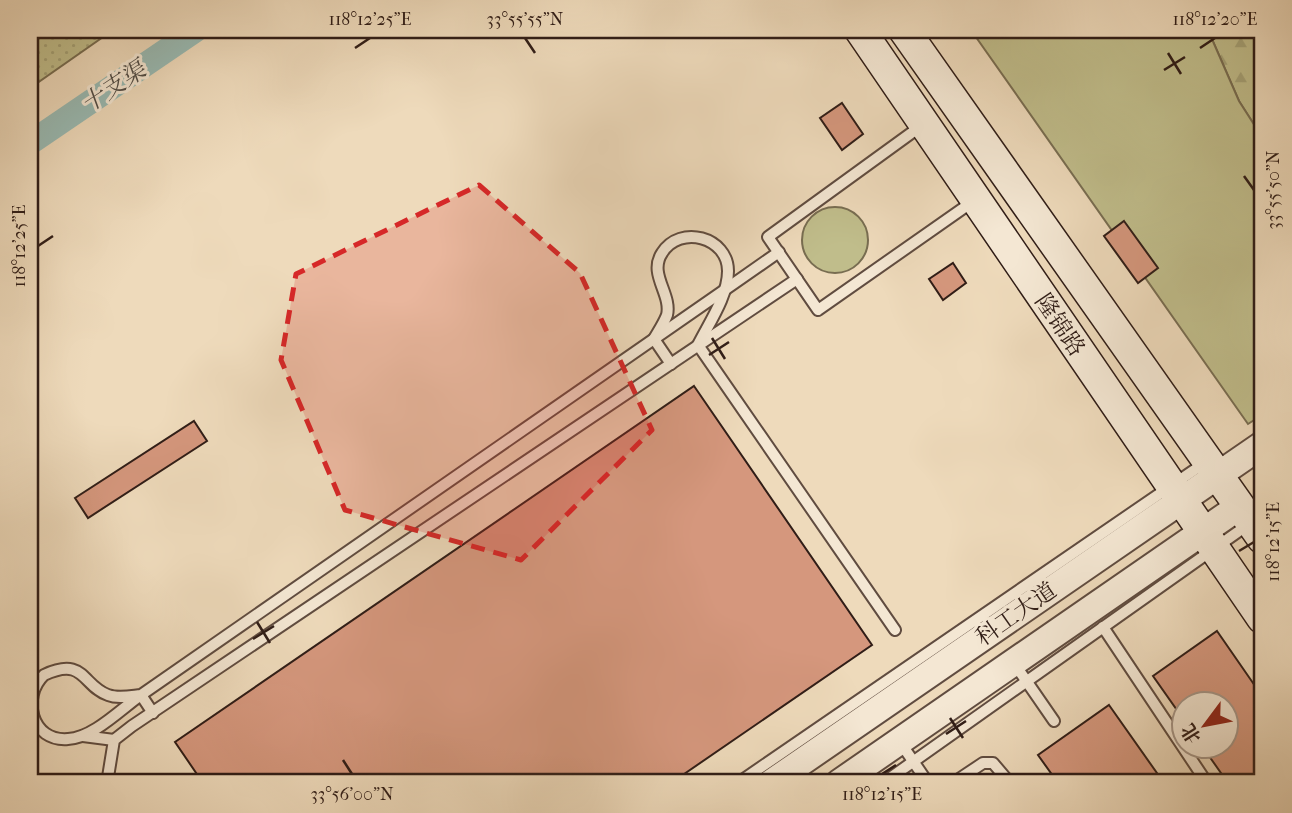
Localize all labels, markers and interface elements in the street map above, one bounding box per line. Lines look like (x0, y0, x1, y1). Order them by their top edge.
text: 118°12'25"E (328, 9, 412, 30)
text: 33°55'55"N (487, 9, 564, 30)
text: 118°12'20"E (1172, 9, 1258, 30)
water label: 十支渠 (75, 54, 153, 119)
text: 33°55'50"N (1263, 150, 1284, 229)
text: 118°12'25"E (9, 204, 30, 288)
street label: 隆锦路 (1030, 289, 1090, 361)
text: 118°12'15"E (1263, 502, 1284, 582)
street label: 科工大道 (971, 577, 1061, 651)
north arrow (1170, 690, 1240, 760)
text: 北 (1177, 720, 1206, 747)
text: 33°56'00"N (310, 784, 394, 805)
text: 118°12'15"E (842, 784, 922, 805)

